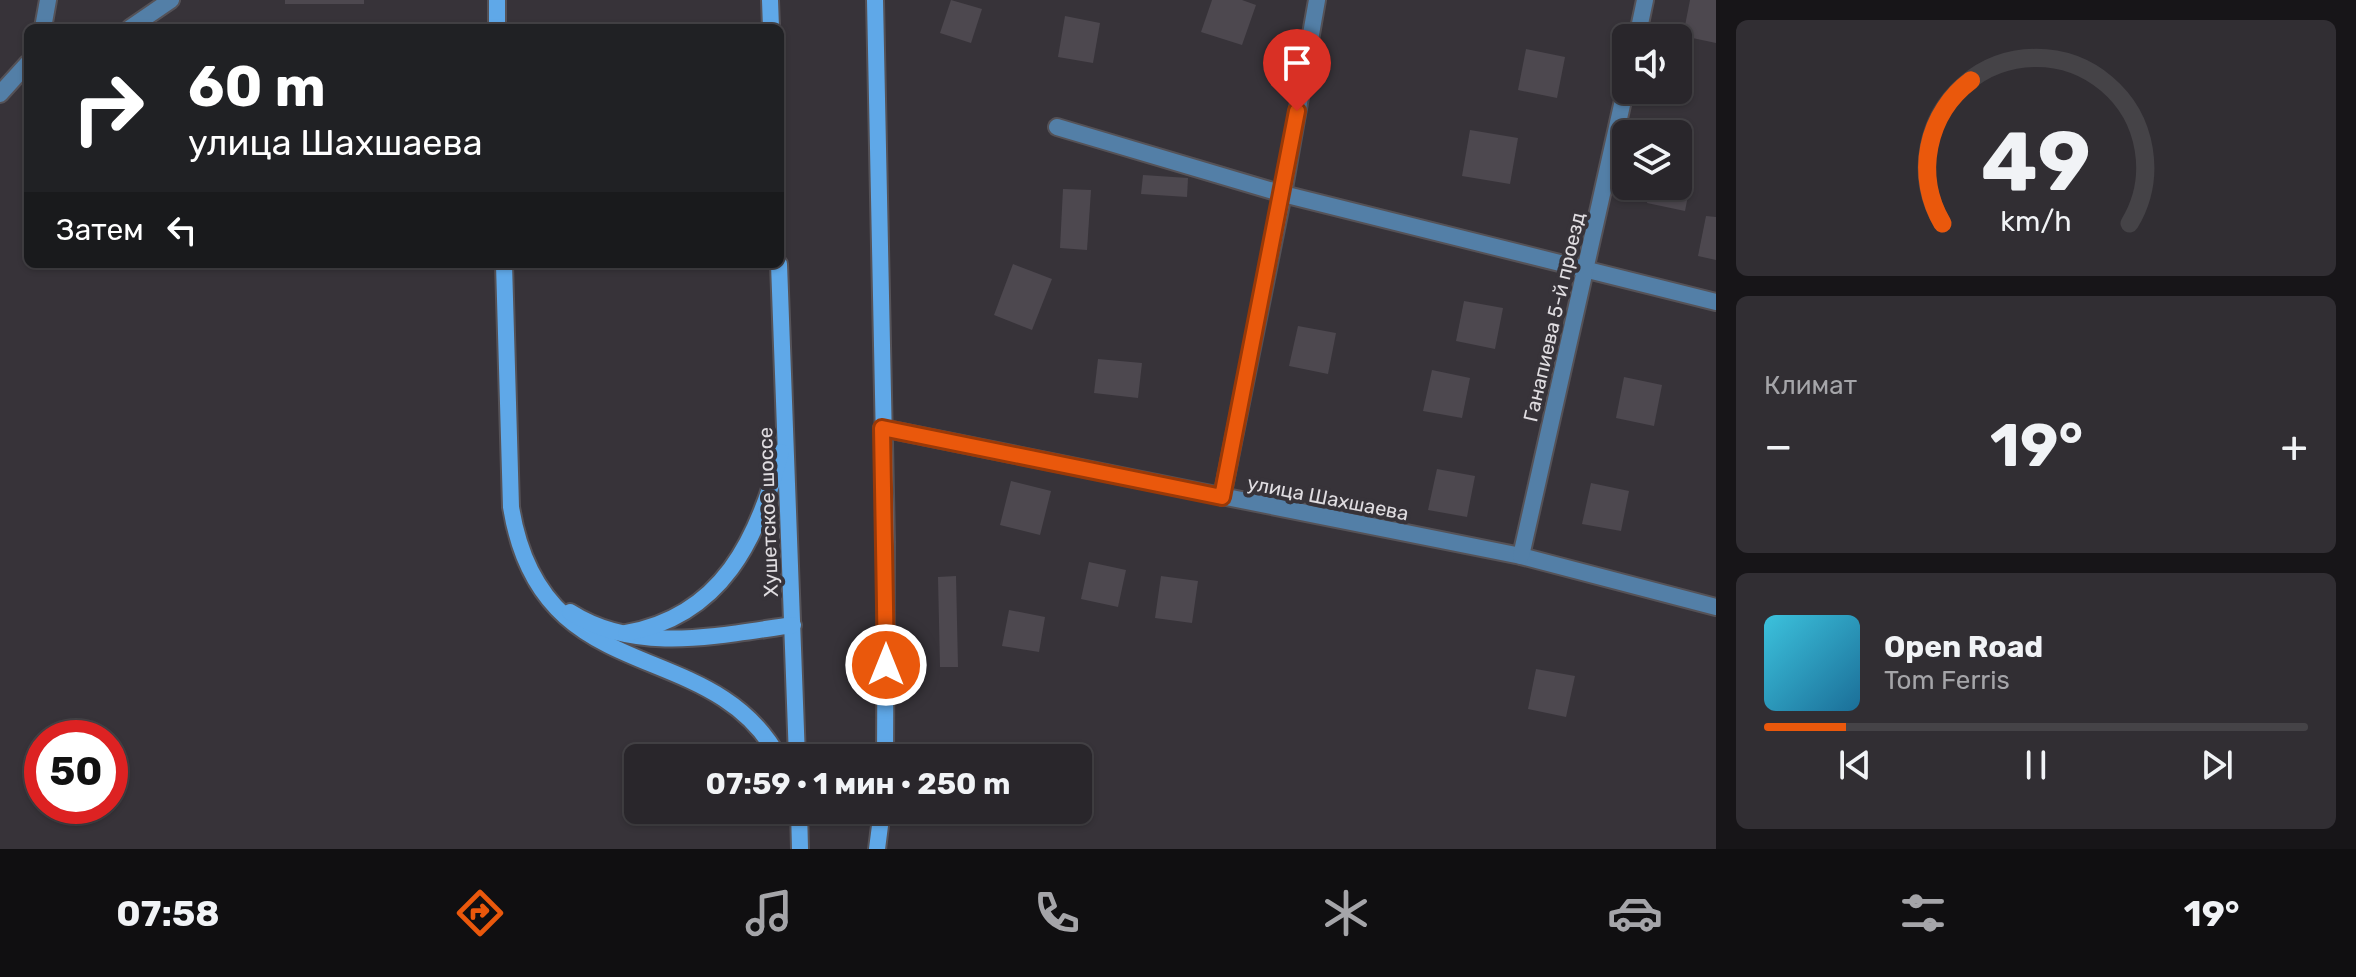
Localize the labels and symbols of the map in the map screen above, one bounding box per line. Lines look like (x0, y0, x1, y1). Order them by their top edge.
pin (1263, 29, 1331, 111)
street label: Ганапиева 5-й проезд (1518, 210, 1590, 424)
street label: Хушетское шоссе (753, 427, 783, 597)
street label: улица Шахшаева (1245, 471, 1411, 525)
position arrow (844, 623, 928, 707)
speed limit sign: 50 (24, 720, 128, 824)

